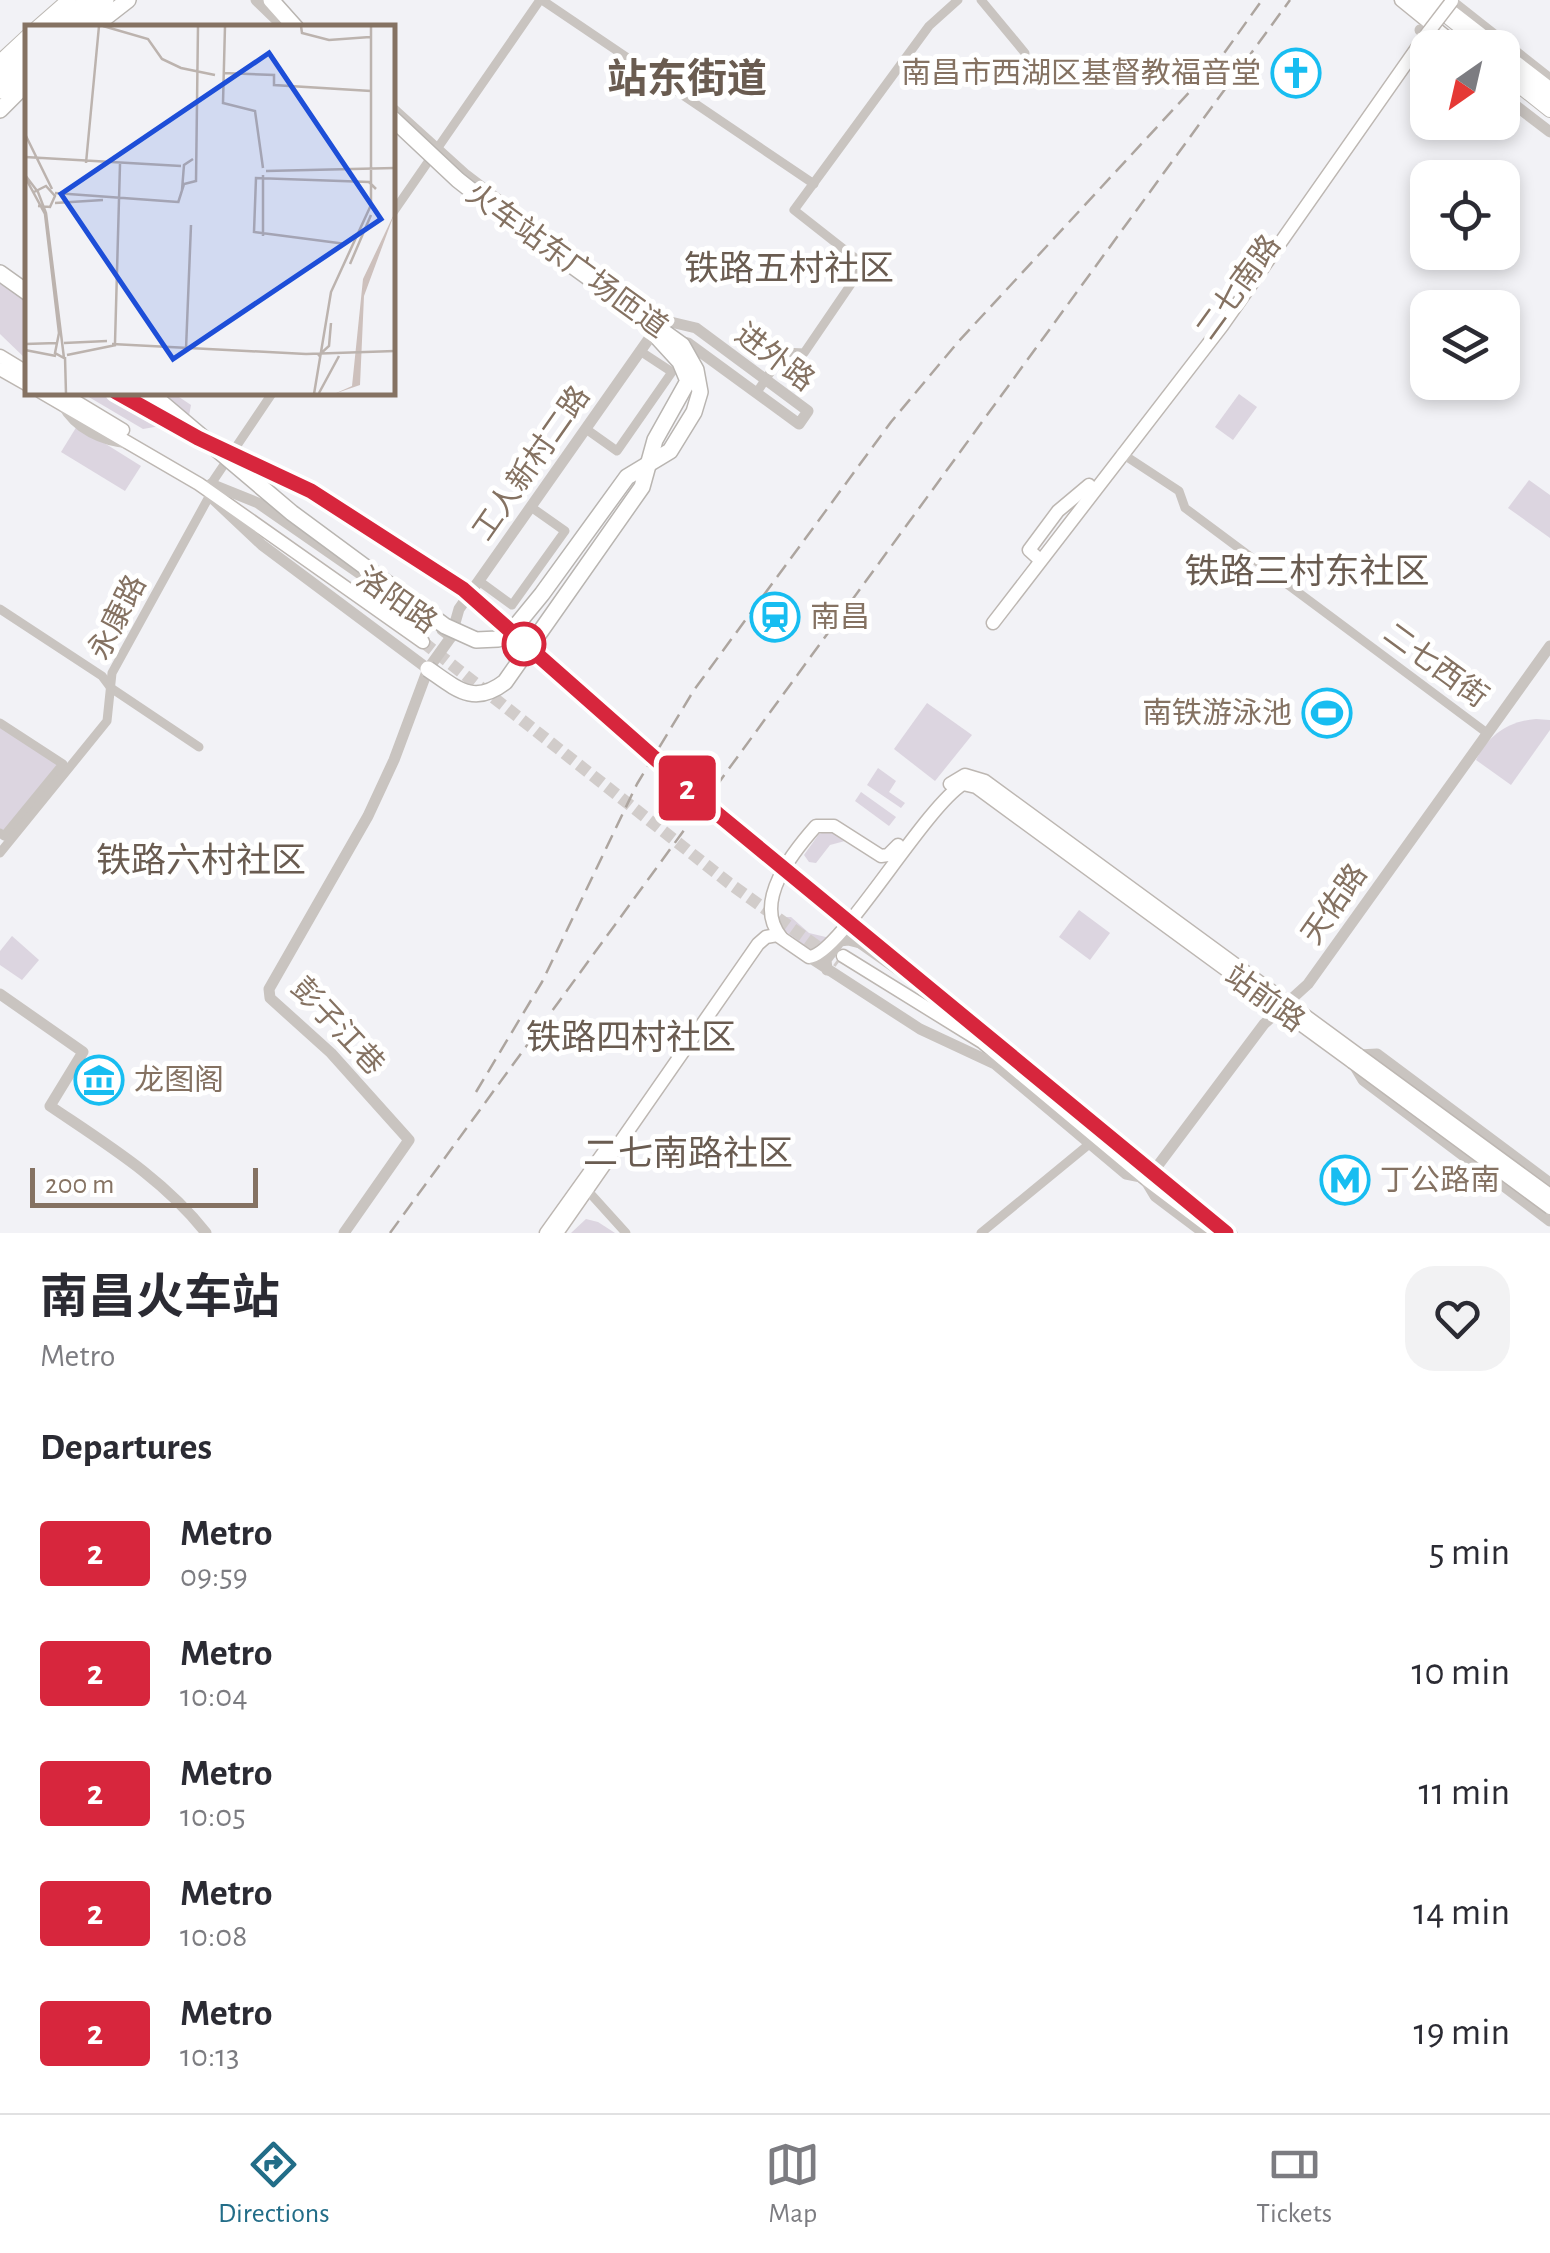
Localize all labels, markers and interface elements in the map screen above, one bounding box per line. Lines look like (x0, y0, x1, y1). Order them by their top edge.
inset map (25, 25, 395, 395)
north arrow (1410, 30, 1520, 140)
map controls (1410, 30, 1520, 400)
church icon: 南昌市西湖区基督教福音堂 (1270, 47, 1322, 99)
district label: 站东街道 (607, 57, 767, 100)
place label: 南昌市西湖区基督教福音堂 (901, 57, 1261, 89)
button: locate (1410, 160, 1520, 270)
street label: 火车站东广场匝道 (461, 177, 673, 343)
street label: 二七南路 (1190, 229, 1286, 345)
district label: 铁路五村社区 (684, 250, 894, 287)
button: layers (1410, 290, 1520, 400)
street label: 进外路 (729, 317, 821, 397)
street label: 工人新村二路 (466, 380, 596, 546)
district label: 铁路三村东社区 (1184, 553, 1430, 590)
street label: 洛阳路 (351, 561, 443, 639)
street label: 永康路 (82, 570, 152, 664)
station icon: 南昌 (749, 591, 801, 643)
place label: 南昌 (810, 601, 870, 633)
street label: 二七西街 (1378, 618, 1493, 713)
unlabelled marker (503, 623, 545, 665)
sports icon: 南铁游泳池 (1301, 687, 1353, 739)
place label: 南铁游泳池 (1142, 697, 1292, 729)
line badge: 2 (654, 756, 720, 820)
text: 2 (679, 771, 695, 806)
district label: 铁路六村社区 (96, 842, 306, 879)
street label: 天佑路 (1295, 858, 1373, 950)
street label: 站前路 (1219, 959, 1311, 1037)
street label: 彭子江巷 (285, 971, 391, 1081)
district label: 铁路四村社区 (526, 1019, 736, 1056)
museum icon: 龙图阁 (73, 1054, 125, 1106)
place label: 龙图阁 (134, 1064, 224, 1096)
district label: 二七南路社区 (583, 1135, 793, 1172)
metro station icon: 丁公路南 (1319, 1154, 1371, 1206)
scale bar (30, 1163, 258, 1208)
place label: 丁公路南 (1380, 1164, 1500, 1196)
text: 200 m (45, 1171, 114, 1199)
button: heart (1405, 1266, 1510, 1371)
text: 南昌火车站 (40, 1275, 280, 1323)
text: Metro (40, 1340, 116, 1372)
text: Departures (40, 1429, 212, 1467)
text: Metro (180, 1515, 272, 1553)
text: 5 min (1429, 1534, 1510, 1572)
text: 2 (87, 1536, 103, 1571)
text: 09:59 (180, 1560, 248, 1592)
text: Metro (180, 1635, 272, 1673)
text: 10 min (1411, 1654, 1510, 1692)
text: 2 (87, 1656, 103, 1691)
text: 10:04 (180, 1680, 248, 1712)
text: Metro (180, 1755, 272, 1793)
text: 11 min (1418, 1774, 1510, 1812)
text: 2 (87, 1776, 103, 1811)
text: 10:05 (180, 1800, 246, 1832)
text: Metro (180, 1875, 272, 1913)
text: 14 min (1413, 1894, 1510, 1932)
text: 2 (87, 1896, 103, 1931)
text: 10:08 (180, 1920, 247, 1952)
text: Metro (180, 1995, 272, 2033)
text: 19 min (1414, 2014, 1510, 2052)
text: 2 (87, 2016, 103, 2051)
text: 10:13 (180, 2040, 239, 2072)
tab: Directions (218, 2137, 330, 2231)
tab: Map (765, 2137, 820, 2231)
tab: Tickets (1256, 2137, 1332, 2231)

